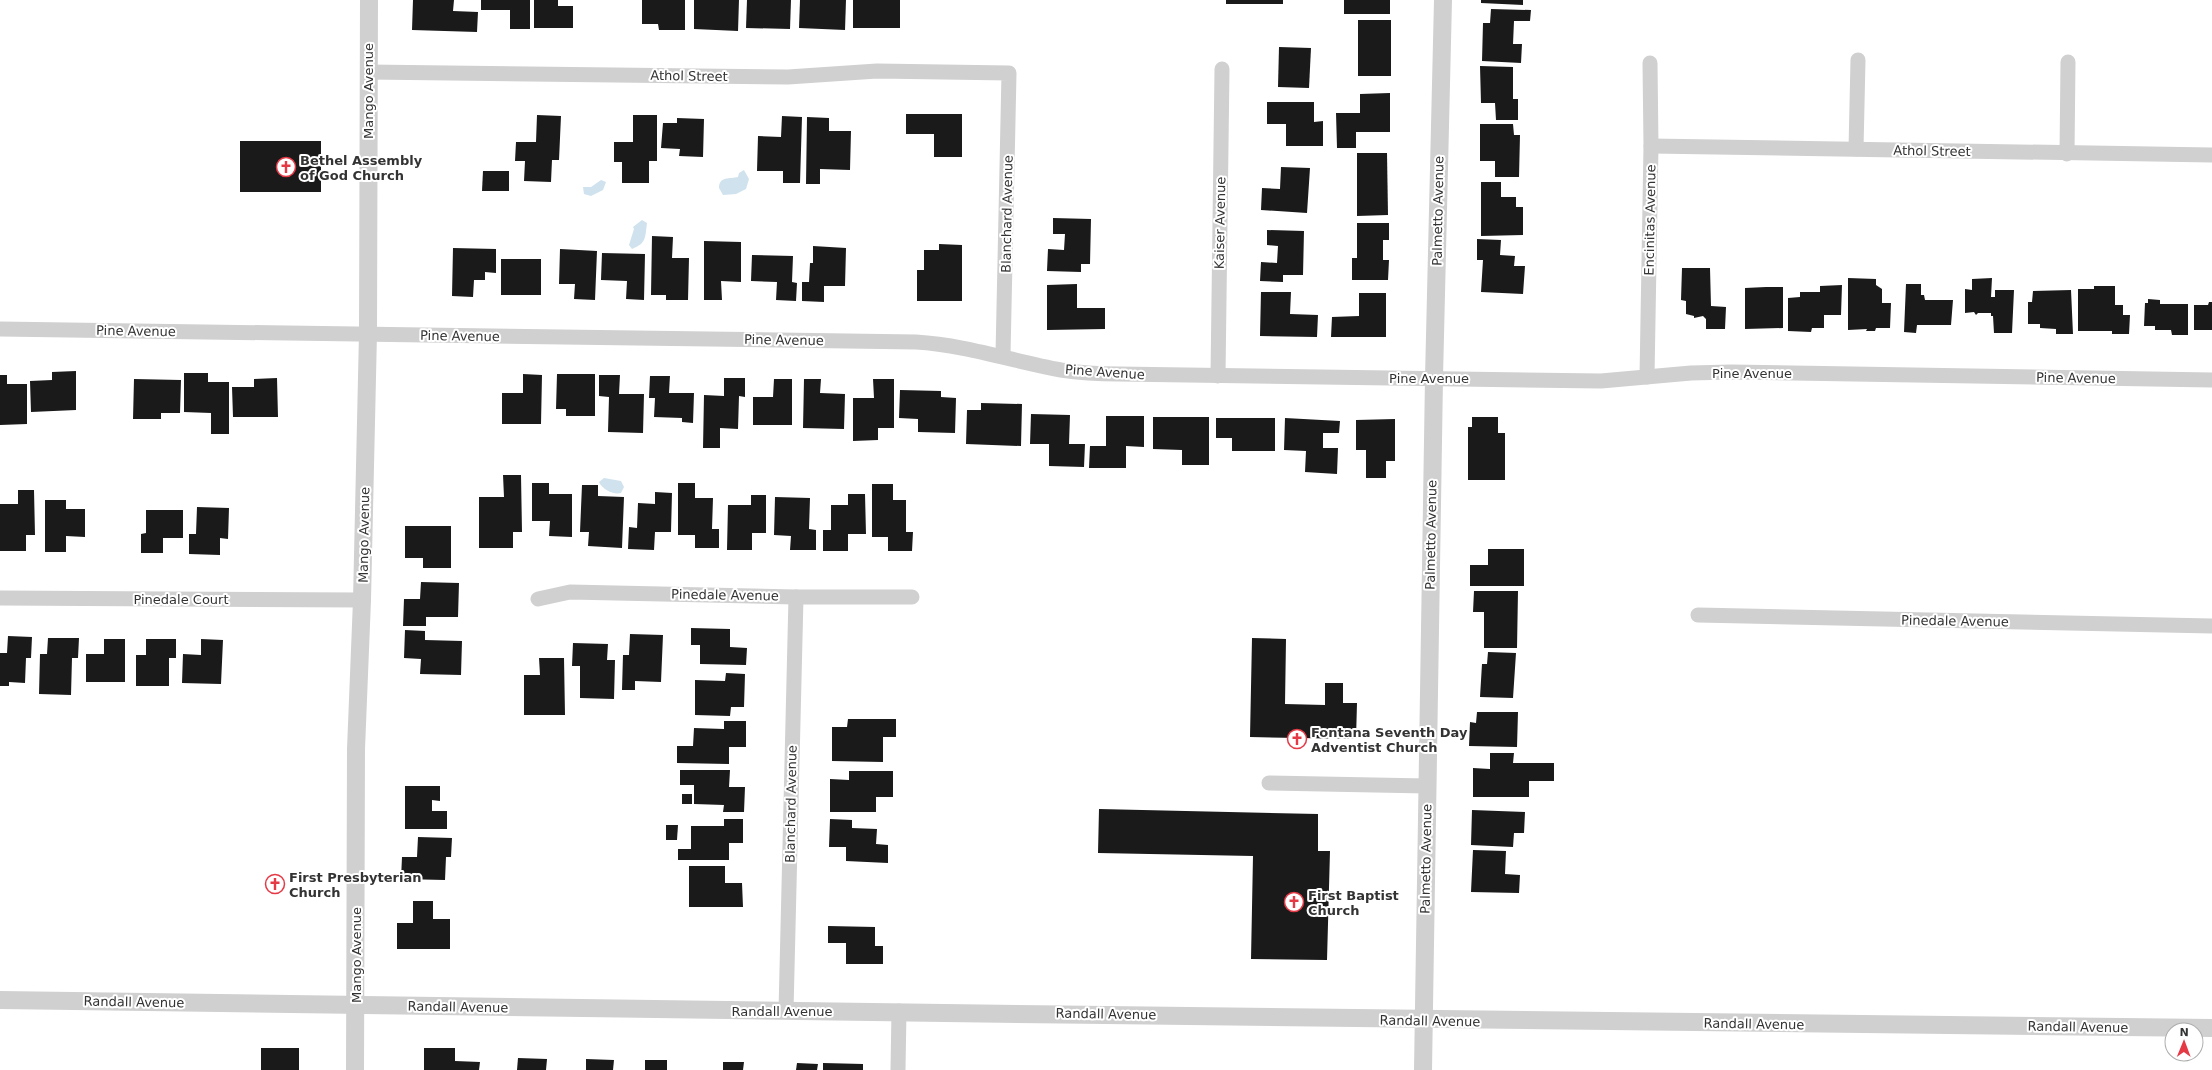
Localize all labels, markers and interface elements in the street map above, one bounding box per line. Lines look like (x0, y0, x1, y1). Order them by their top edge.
street label: Mango Avenue (361, 43, 376, 139)
street label: Athol Street (650, 68, 728, 84)
street label: Athol Street (1893, 143, 1971, 159)
place label: Bethel Assembly of God Church (300, 153, 423, 183)
street label: Blanchard Avenue (998, 155, 1016, 273)
church icon: Bethel Assembly of God Church (275, 156, 297, 178)
street label: Palmetto Avenue (1430, 156, 1446, 266)
street label: Encinitas Avenue (1642, 164, 1658, 276)
street label: Kaiser Avenue (1212, 177, 1228, 269)
street label: Pine Avenue (96, 323, 176, 339)
street label: Pine Avenue (420, 328, 500, 344)
street label: Pine Avenue (744, 332, 824, 348)
street label: Pine Avenue (1065, 362, 1145, 382)
street label: Pine Avenue (1712, 366, 1792, 381)
street label: Pine Avenue (2036, 370, 2116, 386)
street label: Pine Avenue (1389, 371, 1469, 386)
street label: Palmetto Avenue (1423, 480, 1439, 590)
street label: Mango Avenue (356, 487, 372, 583)
street label: Pinedale Avenue (671, 587, 779, 603)
street label: Pinedale Court (133, 592, 229, 607)
street label: Pinedale Avenue (1901, 613, 2009, 629)
place label: Fontana Seventh Day Adventist Church (1311, 725, 1468, 755)
church icon: Fontana Seventh Day Adventist Church (1286, 728, 1308, 750)
street label: Blanchard Avenue (782, 745, 800, 863)
street label: Palmetto Avenue (1418, 804, 1434, 914)
place label: First Presbyterian Church (289, 870, 421, 900)
church icon: First Presbyterian Church (264, 873, 286, 895)
place label: First Baptist Church (1308, 888, 1399, 918)
church icon: First Baptist Church (1283, 891, 1305, 913)
street label: Mango Avenue (349, 907, 364, 1003)
street label: Randall Avenue (83, 994, 185, 1010)
street label: Randall Avenue (407, 999, 509, 1015)
street label: Randall Avenue (732, 1004, 832, 1019)
street label: Randall Avenue (1055, 1006, 1157, 1022)
street label: Randall Avenue (1379, 1013, 1481, 1029)
street label: Randall Avenue (1703, 1016, 1805, 1032)
street label: Randall Avenue (2027, 1019, 2129, 1035)
north arrow (2164, 1022, 2204, 1062)
text: N (2179, 1026, 2189, 1039)

